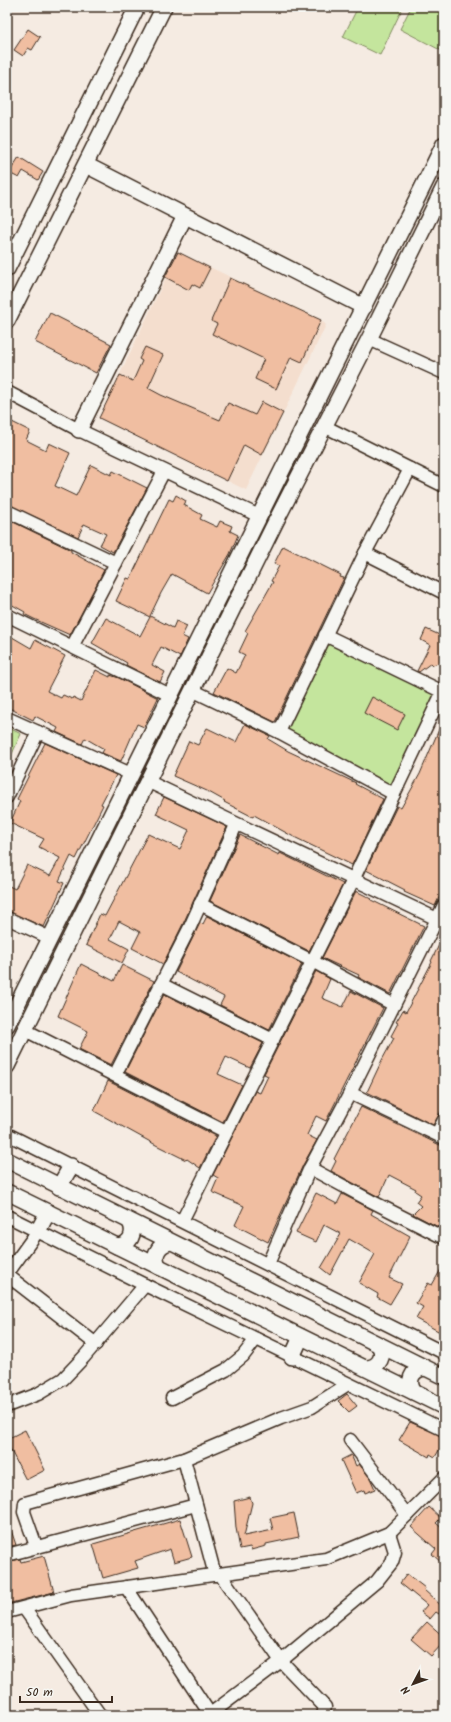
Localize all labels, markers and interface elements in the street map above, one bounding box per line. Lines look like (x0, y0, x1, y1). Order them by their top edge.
north arrow (393, 1664, 433, 1704)
scale bar (20, 1678, 112, 1704)
text: N (397, 1681, 415, 1698)
text: 50 m (26, 1683, 53, 1702)

